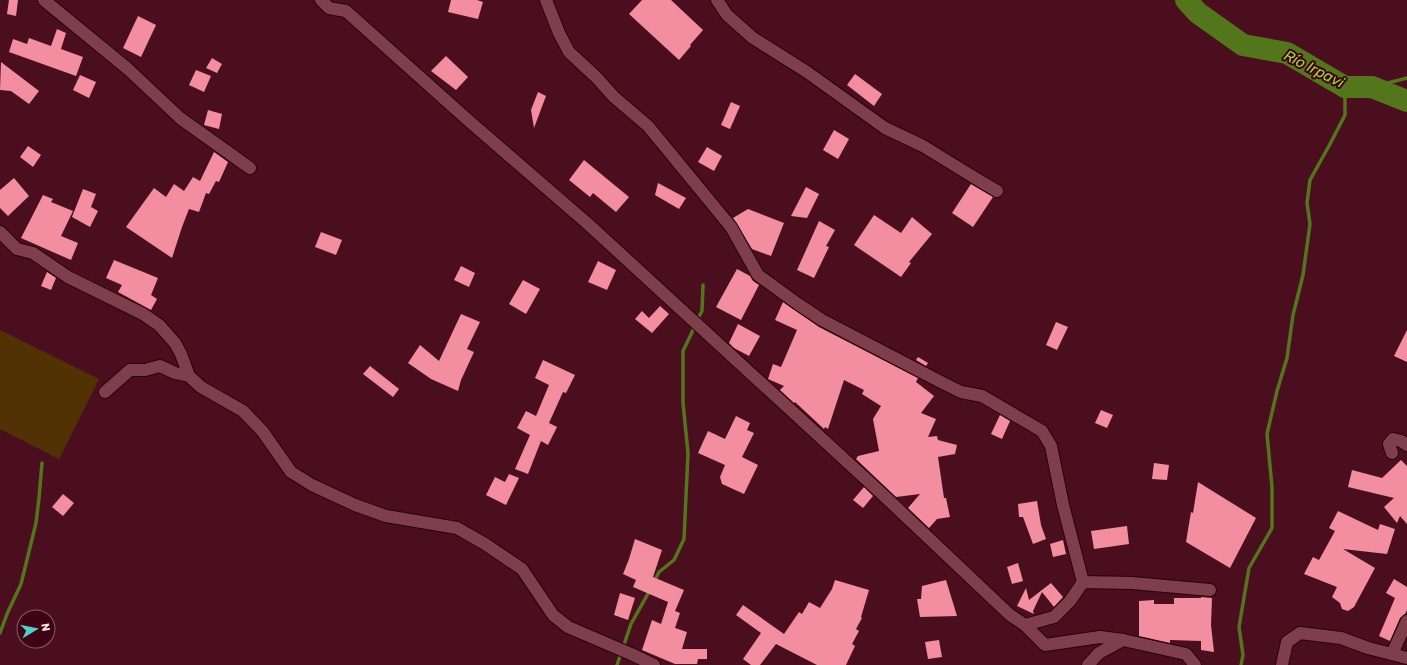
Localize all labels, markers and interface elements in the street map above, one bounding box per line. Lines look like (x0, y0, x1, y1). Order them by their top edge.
water label: Río Irpavi (1281, 46, 1347, 92)
north arrow (16, 609, 56, 649)
text: N (38, 622, 52, 632)

